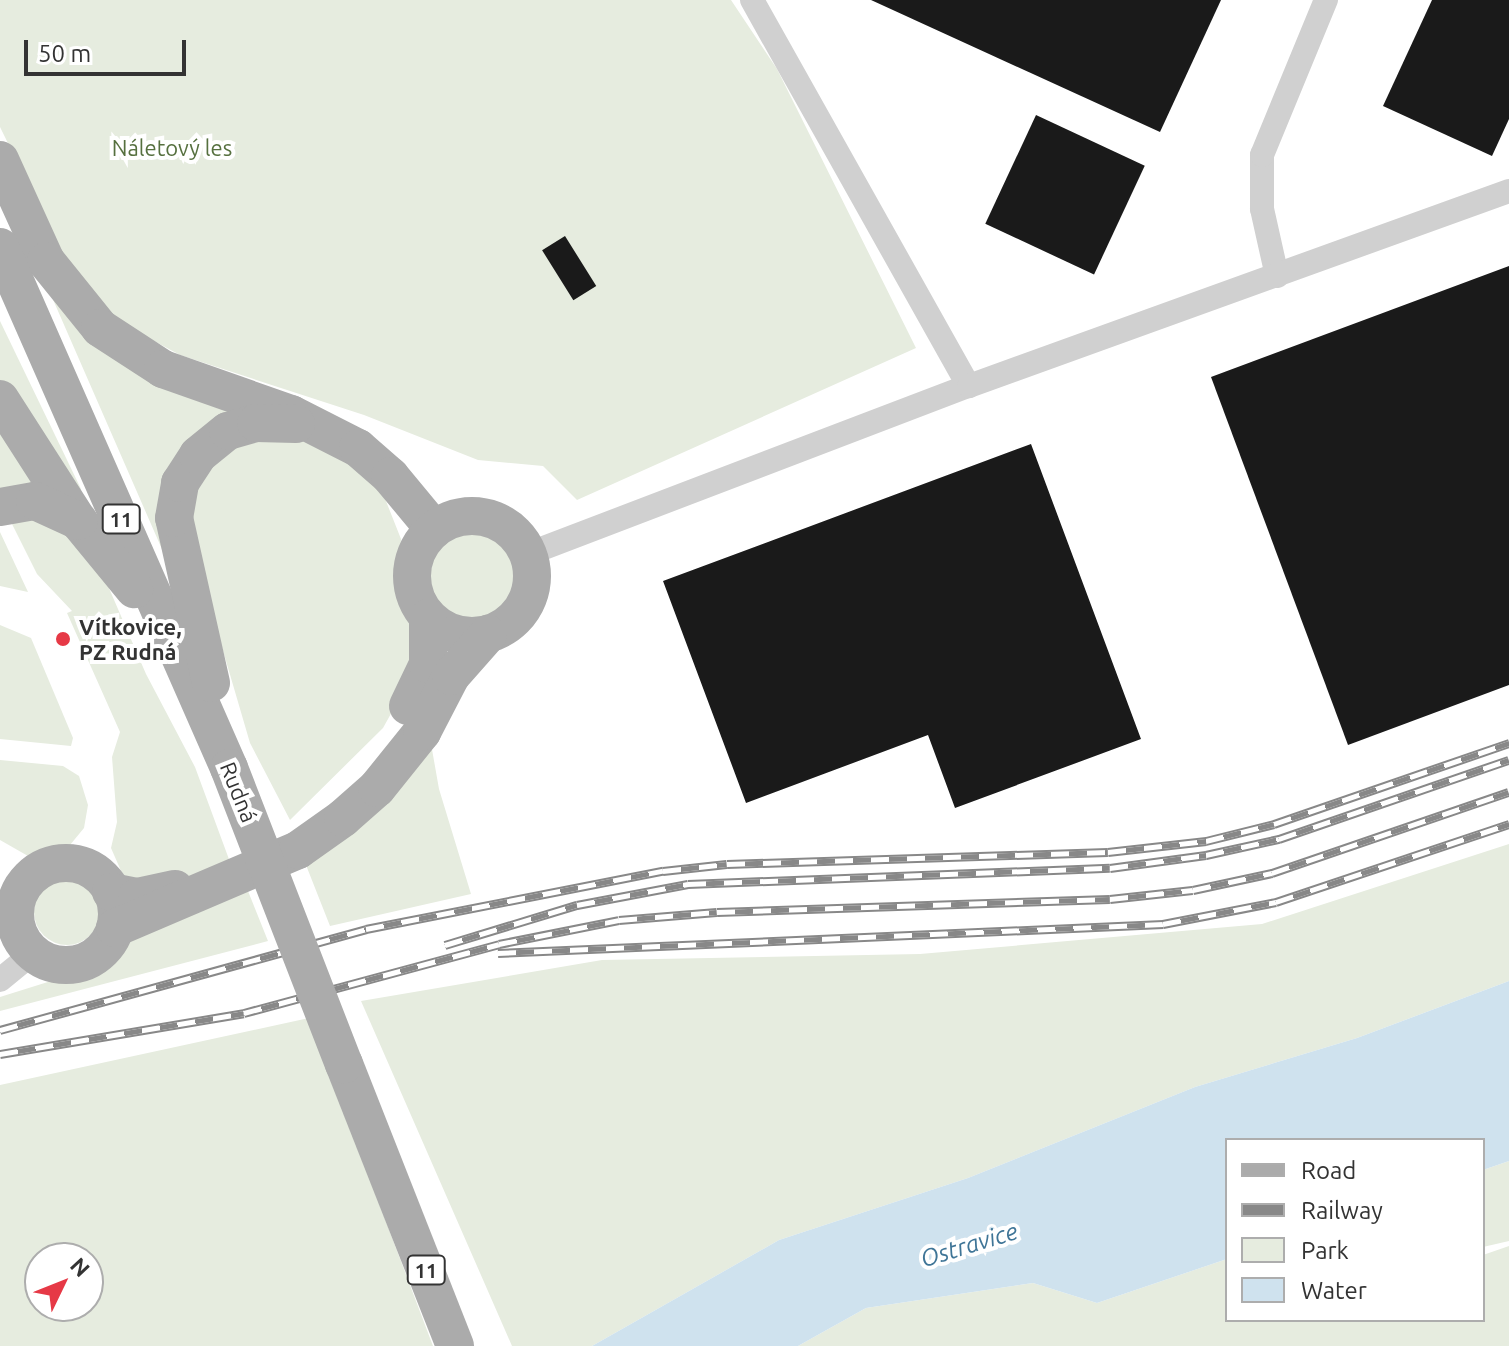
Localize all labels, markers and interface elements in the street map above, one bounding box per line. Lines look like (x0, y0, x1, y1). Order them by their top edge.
scale bar (28, 24, 190, 74)
text: 50 m (38, 40, 91, 67)
park label: Náletový les (112, 135, 232, 161)
road number: 11 (101, 503, 141, 535)
place label: Vítkovice, PZ Rudná (79, 613, 182, 664)
marker: Vítkovice, PZ Rudná (54, 630, 72, 648)
street label: Rudná (215, 758, 263, 826)
legend (1225, 1138, 1485, 1322)
text: Road (1301, 1157, 1356, 1184)
text: Railway (1301, 1197, 1383, 1224)
water label: Ostravice (917, 1217, 1021, 1273)
text: Park (1301, 1237, 1349, 1264)
north arrow (24, 1242, 104, 1322)
text: N (66, 1252, 95, 1281)
road number: 11 (406, 1254, 446, 1286)
text: Water (1301, 1277, 1367, 1304)

